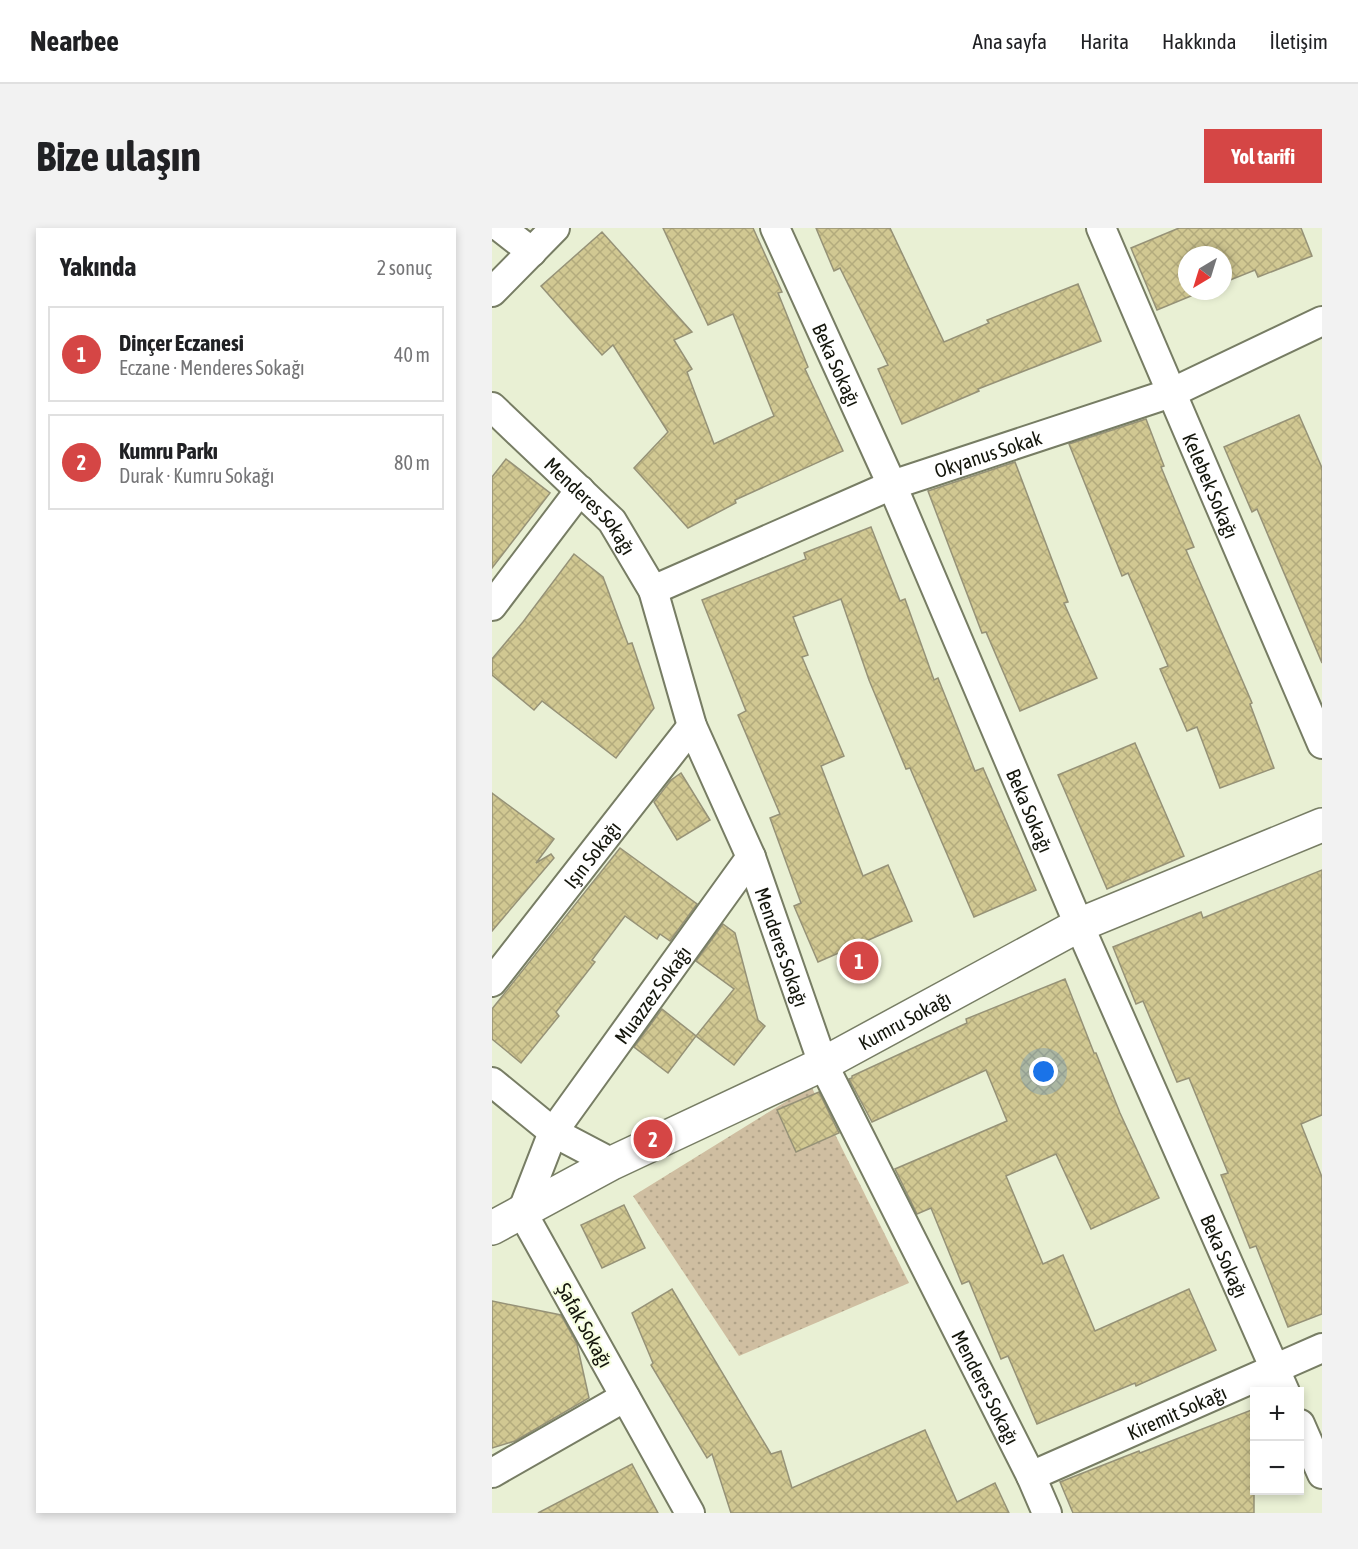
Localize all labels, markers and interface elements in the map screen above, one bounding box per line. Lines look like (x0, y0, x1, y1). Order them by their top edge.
text: Nearbee (30, 25, 119, 57)
text: Ana sayfa (973, 29, 1047, 53)
text: Harita (1080, 29, 1129, 53)
text: Hakkında (1162, 29, 1237, 53)
text: İletişim (1270, 29, 1328, 53)
button: Yol tarifi (1204, 129, 1322, 183)
text: Bize ulaşın (36, 132, 201, 180)
north arrow (1178, 246, 1232, 300)
text: Yakında (60, 252, 136, 282)
text: 2 sonuç (377, 256, 432, 279)
street label: Beka Sokağı (808, 319, 866, 410)
text: Dinçer Eczanesi (119, 330, 244, 356)
text: 1 (77, 343, 86, 366)
text: 40 m (394, 343, 430, 366)
text: Eczane · Menderes Sokağı (119, 356, 305, 379)
street label: Okyanus Sokak (931, 425, 1045, 482)
street label: Kelebek Sokağı (1179, 429, 1244, 541)
text: Kumru Parkı (119, 438, 218, 464)
text: 2 (77, 451, 86, 474)
text: 80 m (394, 451, 430, 474)
street label: Menderes Sokağı (540, 452, 641, 559)
text: Durak · Kumru Sokağı (119, 464, 274, 487)
street label: Beka Sokağı (1002, 765, 1058, 856)
street label: Işın Sokağı (559, 816, 625, 892)
street label: Menderes Sokağı (751, 884, 814, 1009)
pin: 1 (840, 938, 878, 984)
street label: Muazzez Sokağı (609, 941, 695, 1048)
street label: Kumru Sokağı (854, 986, 954, 1054)
your location (1029, 1057, 1058, 1086)
pin: 2 (634, 1116, 672, 1162)
street label: Beka Sokağı (1197, 1211, 1253, 1301)
street label: Şafak Sokağı (552, 1279, 618, 1371)
street label: Menderes Sokağı (948, 1326, 1024, 1448)
street label: Kiremit Sokağı (1123, 1380, 1230, 1444)
map controls (1250, 1387, 1304, 1495)
button: + (1250, 1387, 1304, 1441)
button: − (1250, 1441, 1304, 1495)

